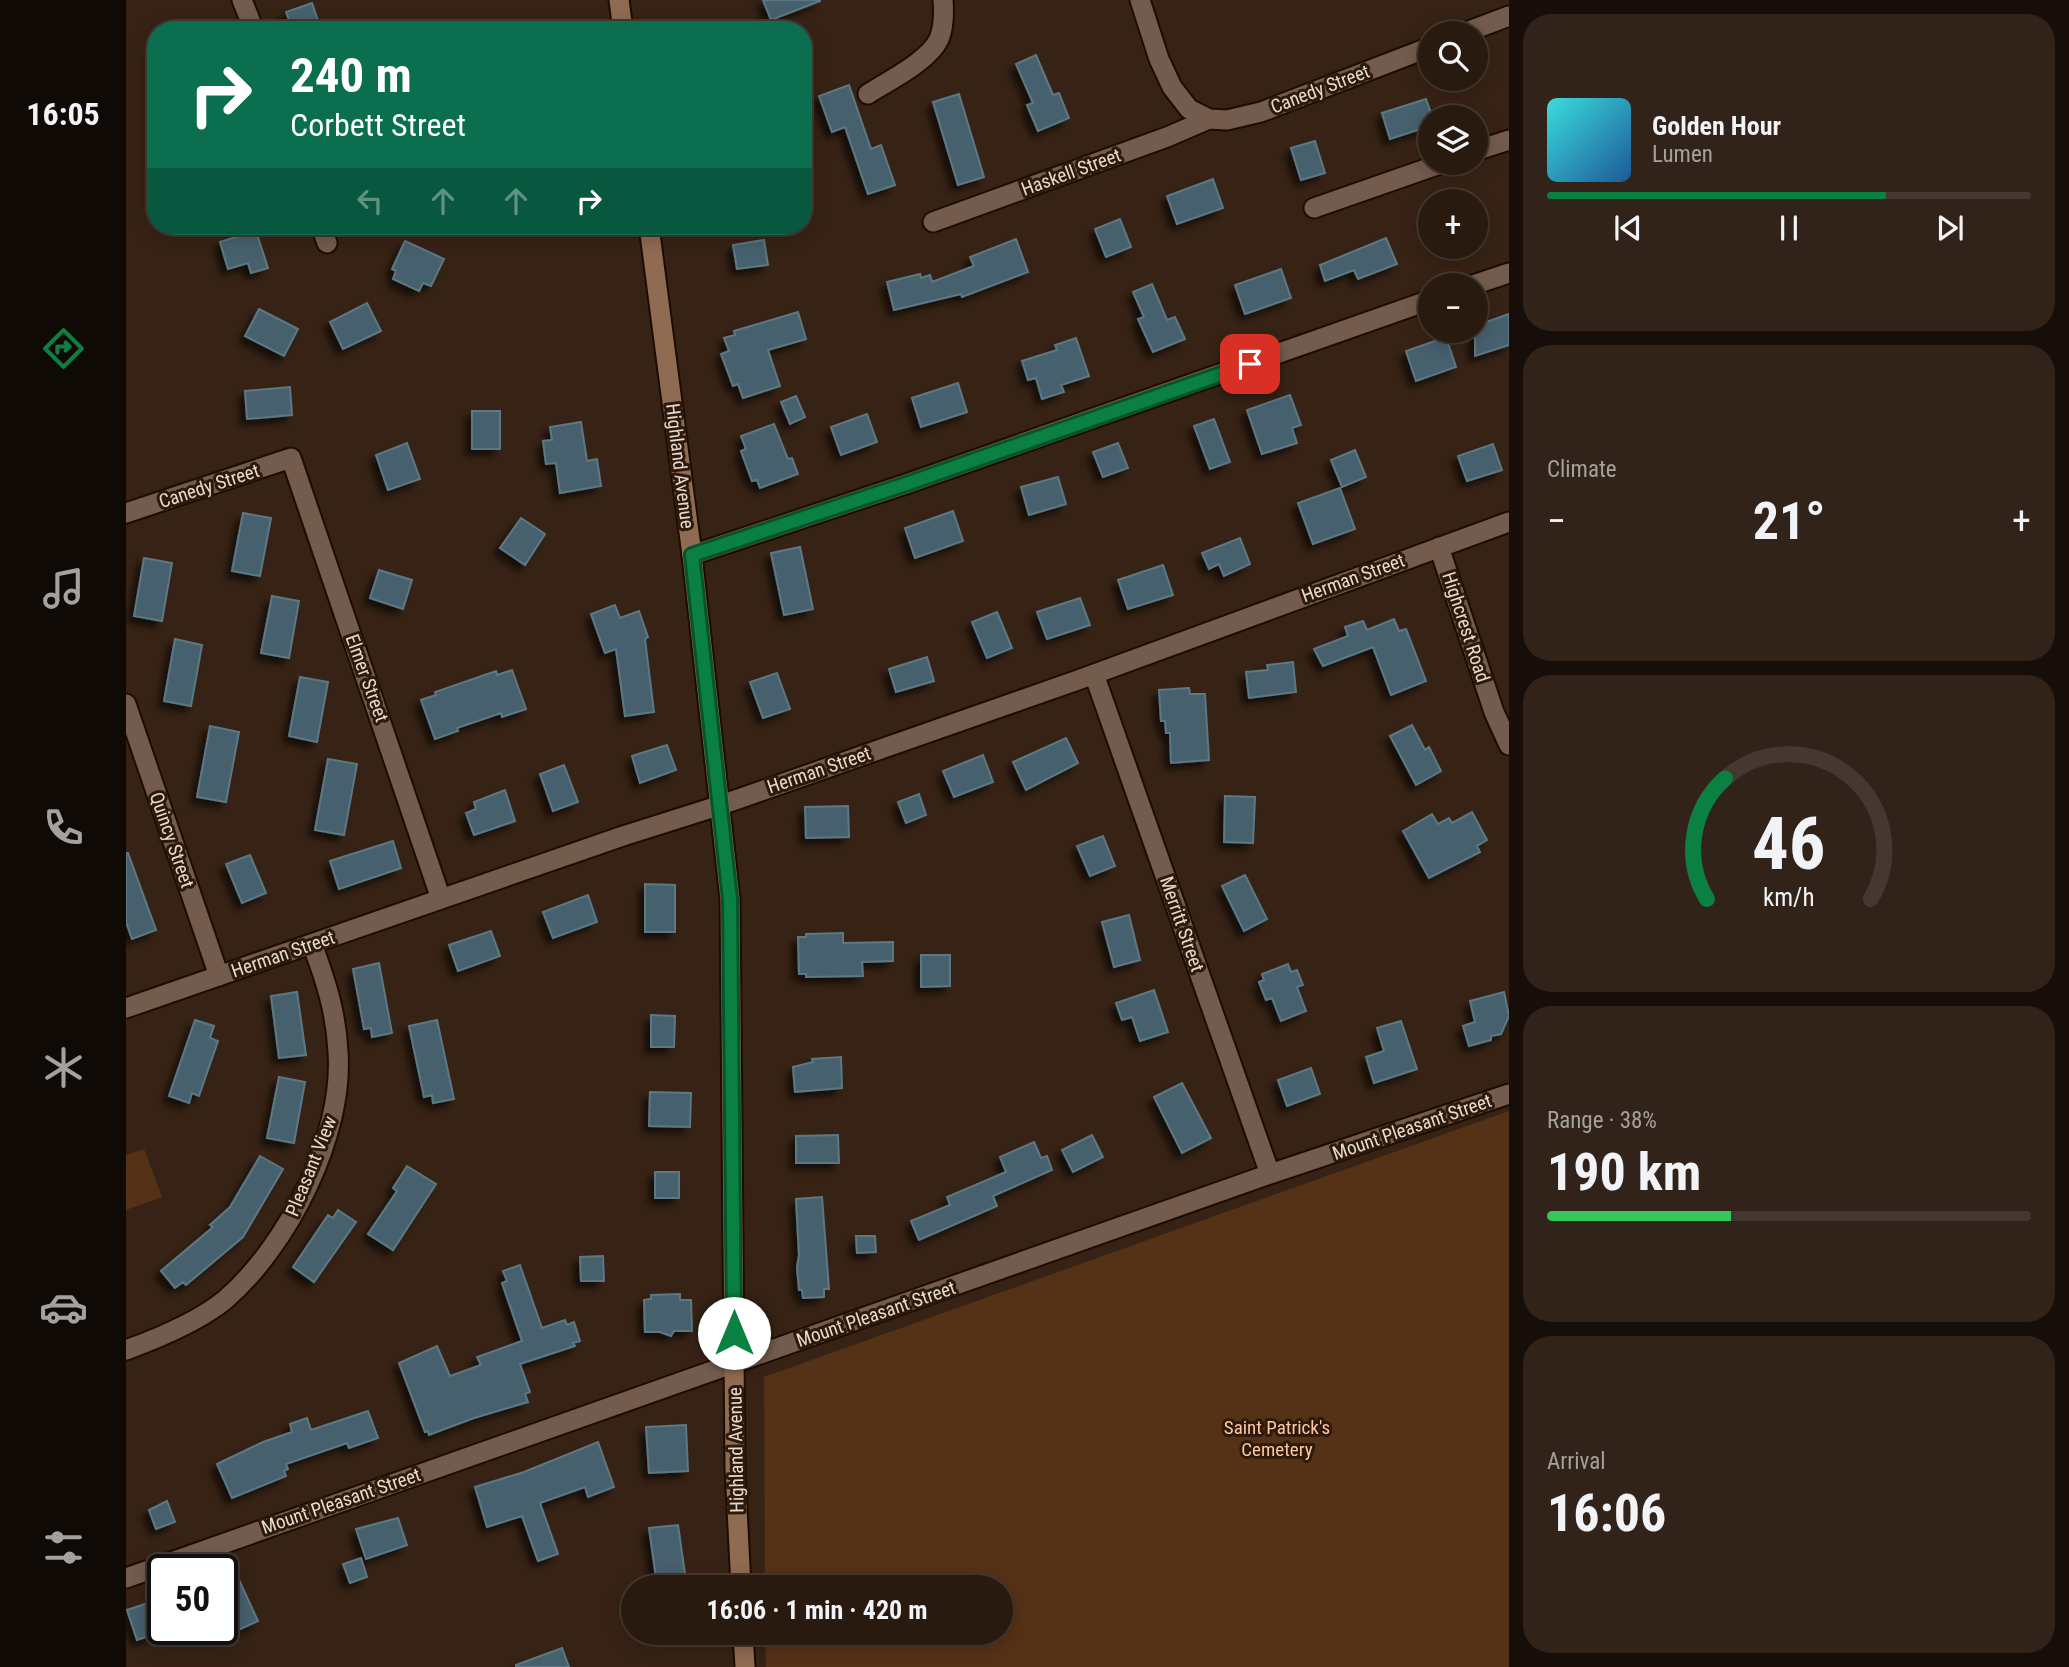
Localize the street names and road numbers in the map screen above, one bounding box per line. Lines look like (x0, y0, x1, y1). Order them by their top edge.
street label: Canedy Street (1267, 60, 1373, 118)
street label: Haskell Street (1018, 143, 1124, 201)
street label: Highland Avenue (661, 402, 699, 530)
street label: Canedy Street (156, 459, 262, 513)
street label: Herman Street (1298, 549, 1408, 607)
street label: Highcrest Road (1437, 569, 1495, 685)
street label: Elmer Street (341, 631, 393, 725)
street label: Herman Street (764, 742, 874, 798)
street label: Quincy Street (145, 789, 199, 891)
street label: Merritt Street (1155, 873, 1209, 975)
street label: Herman Street (228, 926, 338, 982)
street label: Mount Pleasant Street (1329, 1089, 1495, 1165)
street label: Pleasant View (280, 1112, 342, 1220)
street label: Mount Pleasant Street (793, 1276, 959, 1352)
street label: Highland Avenue (723, 1387, 749, 1513)
street label: Mount Pleasant Street (258, 1463, 424, 1539)

